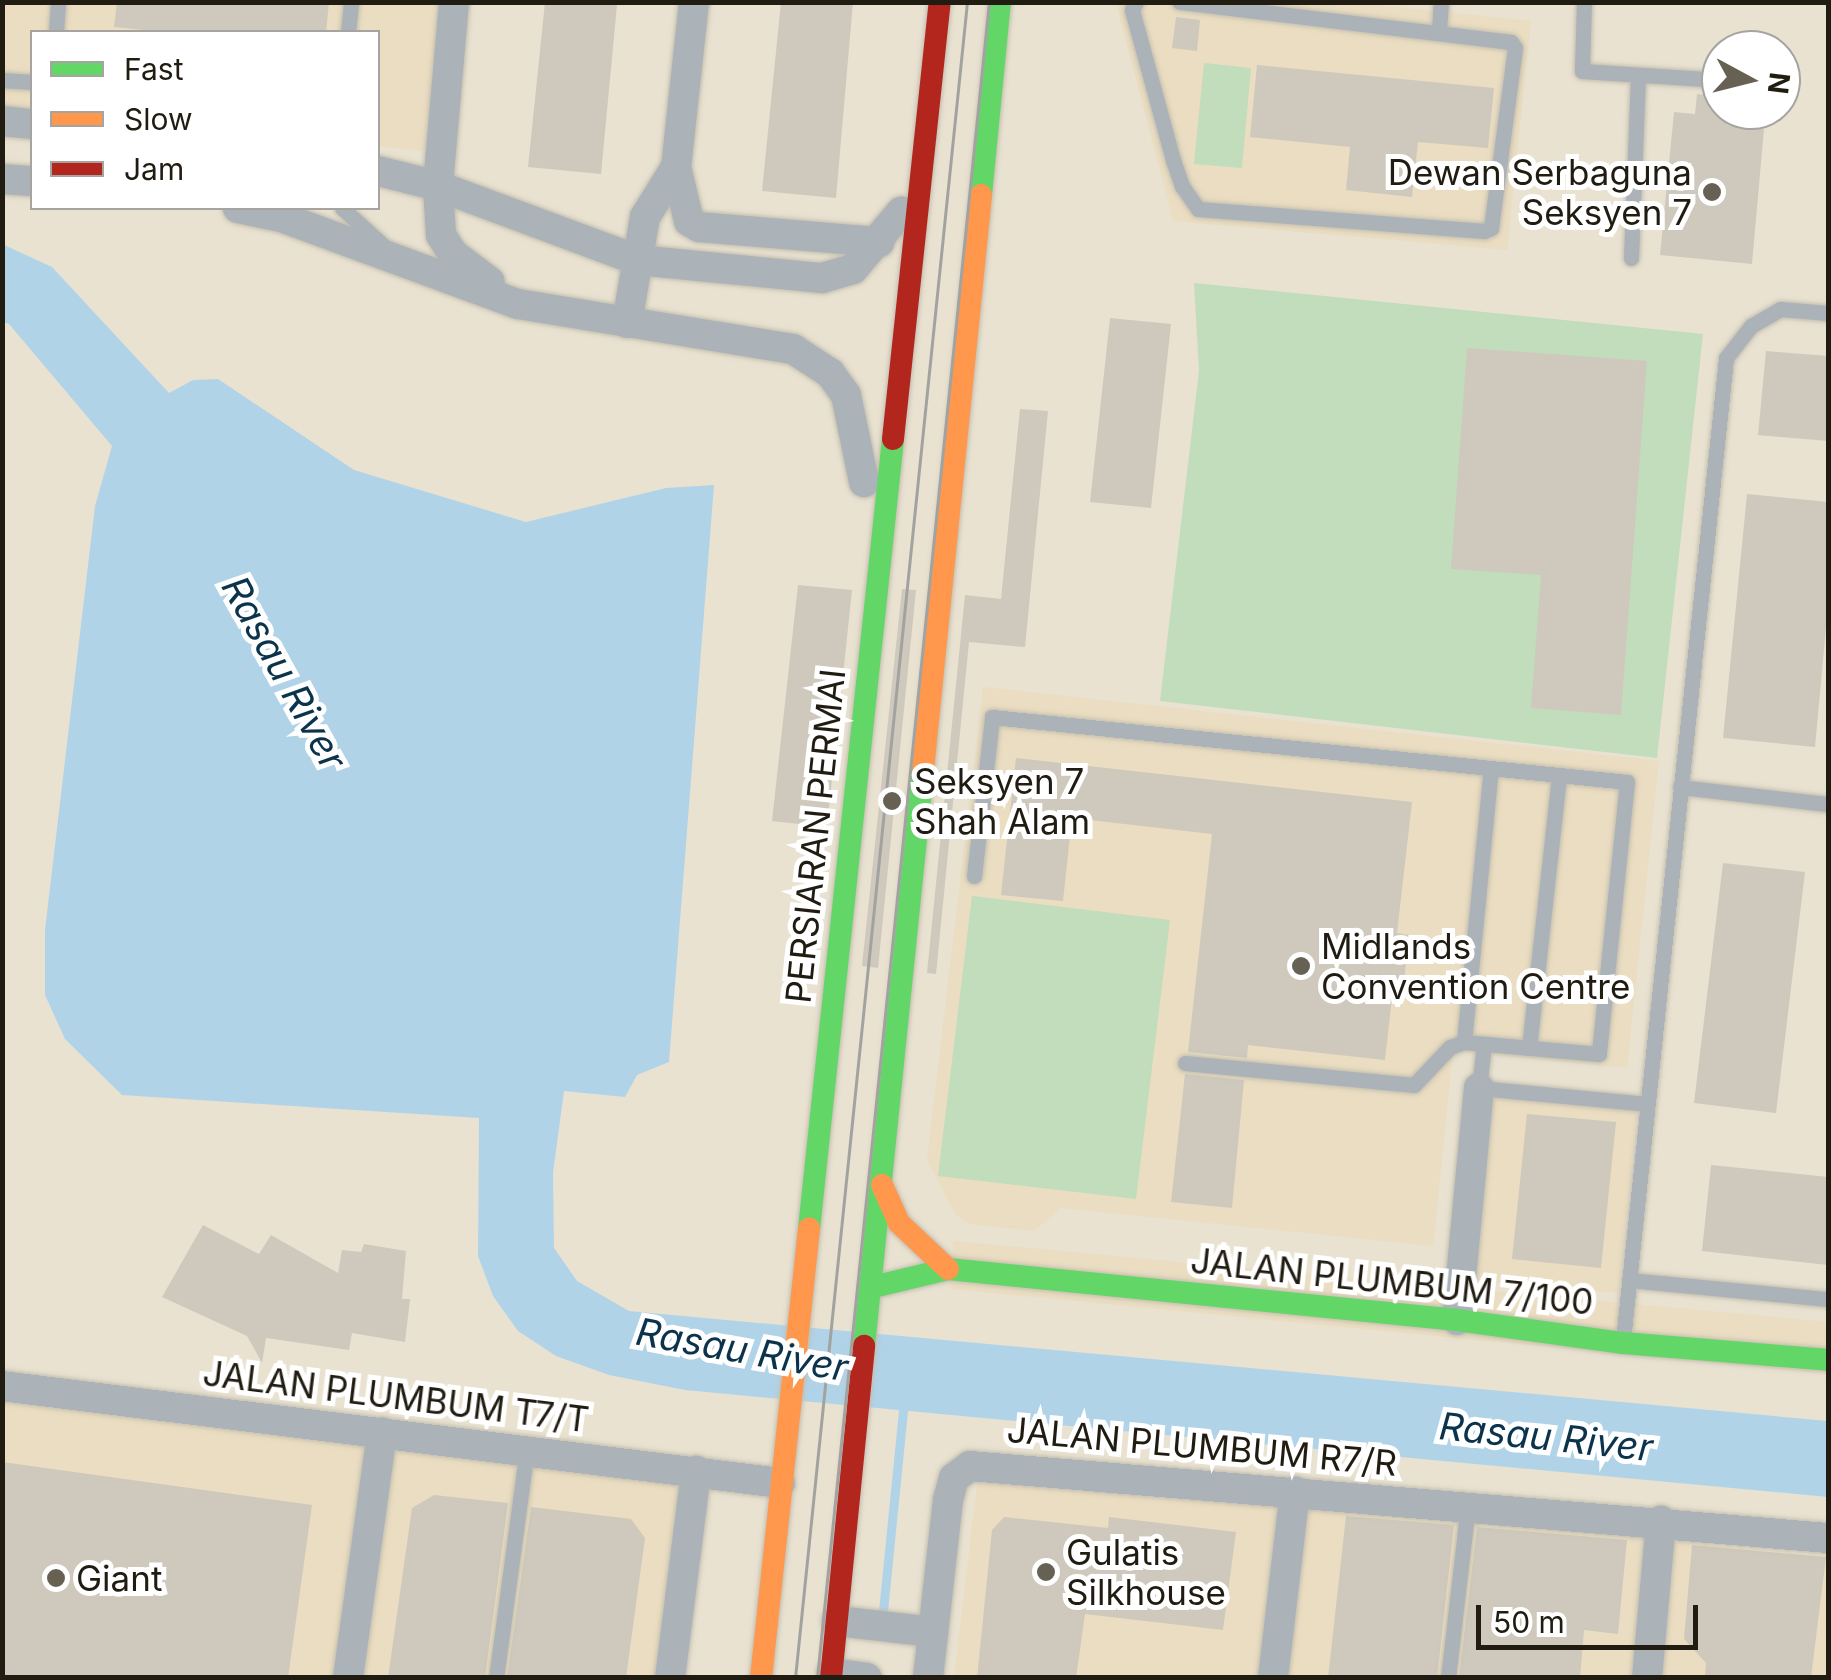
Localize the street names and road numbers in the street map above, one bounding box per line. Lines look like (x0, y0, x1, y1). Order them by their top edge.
street label: PERSIARAN PERMAI (777, 667, 853, 1005)
street label: JALAN PLUMBUM 7/100 (1189, 1239, 1595, 1323)
street label: JALAN PLUMBUM T7/T (201, 1351, 591, 1441)
street label: JALAN PLUMBUM R7/R (1005, 1408, 1399, 1484)

